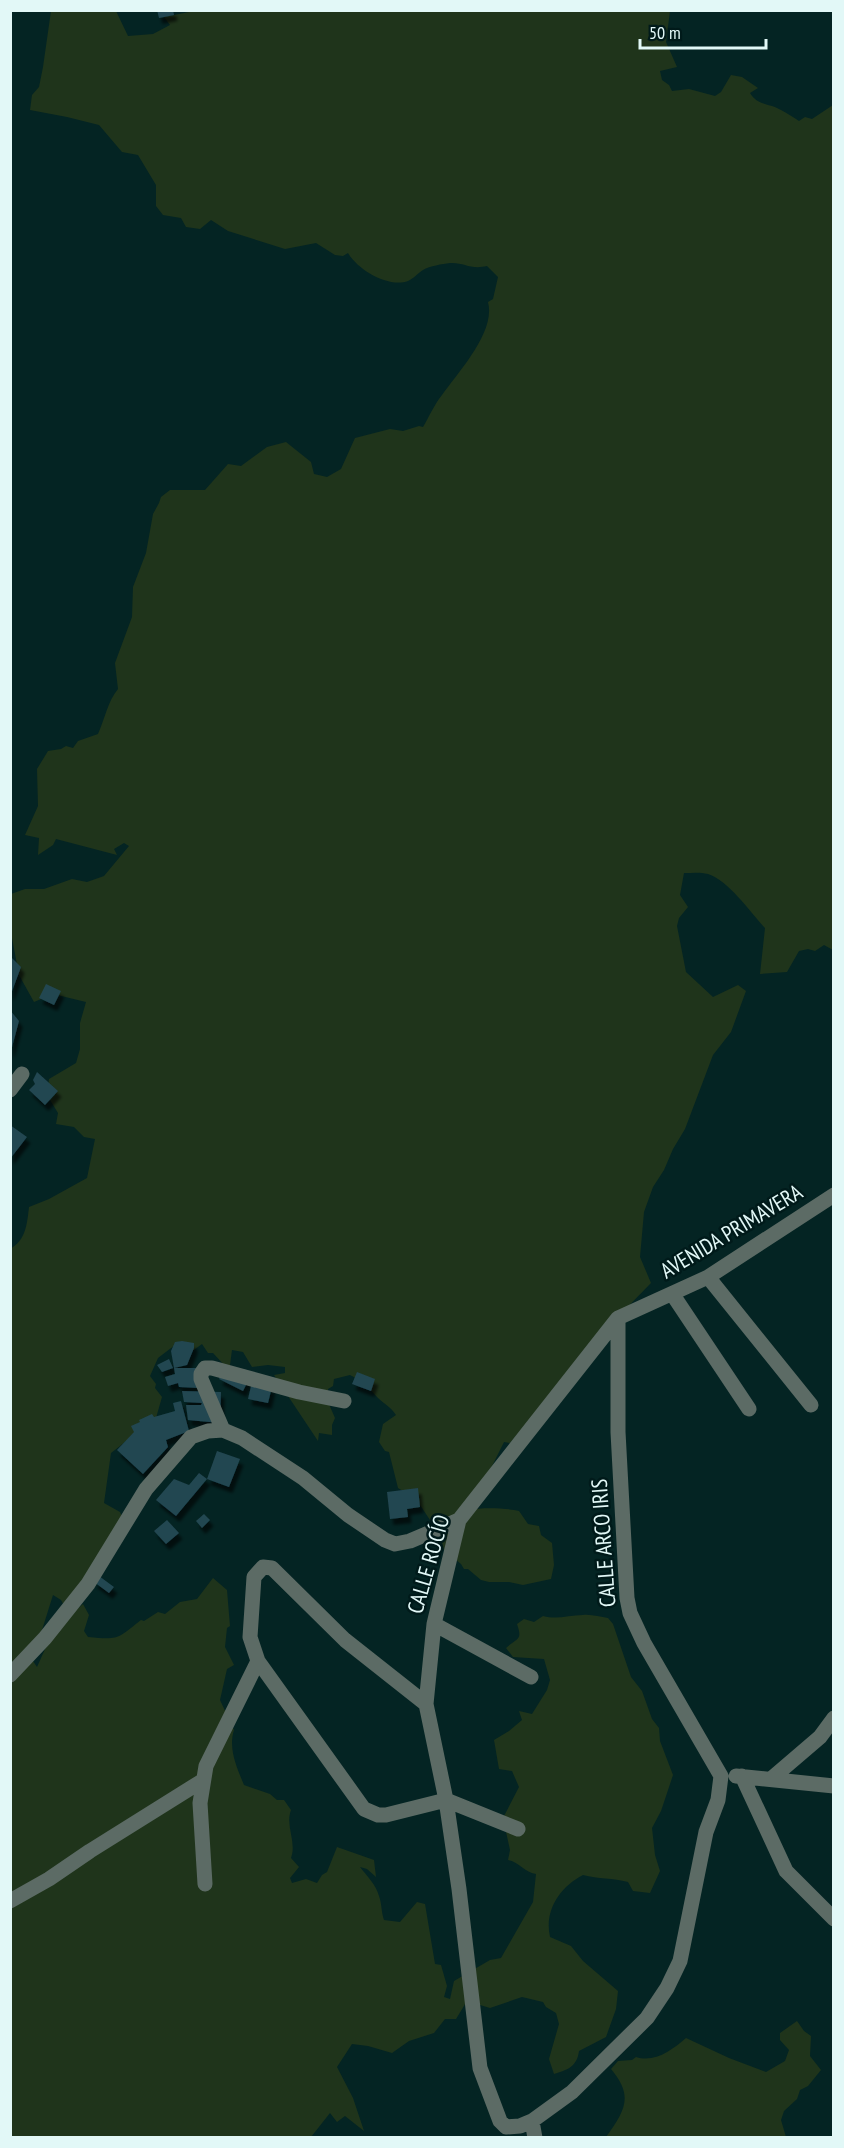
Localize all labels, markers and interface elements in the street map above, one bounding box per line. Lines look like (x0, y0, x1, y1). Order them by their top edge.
scale bar (640, 12, 766, 50)
text: 50 m (649, 21, 681, 44)
street label: AVENIDA PRIMAVERA (655, 1177, 808, 1284)
street label: CALLE ARCO IRIS (585, 1478, 621, 1608)
street label: CALLE ROCÍO (401, 1511, 455, 1617)

